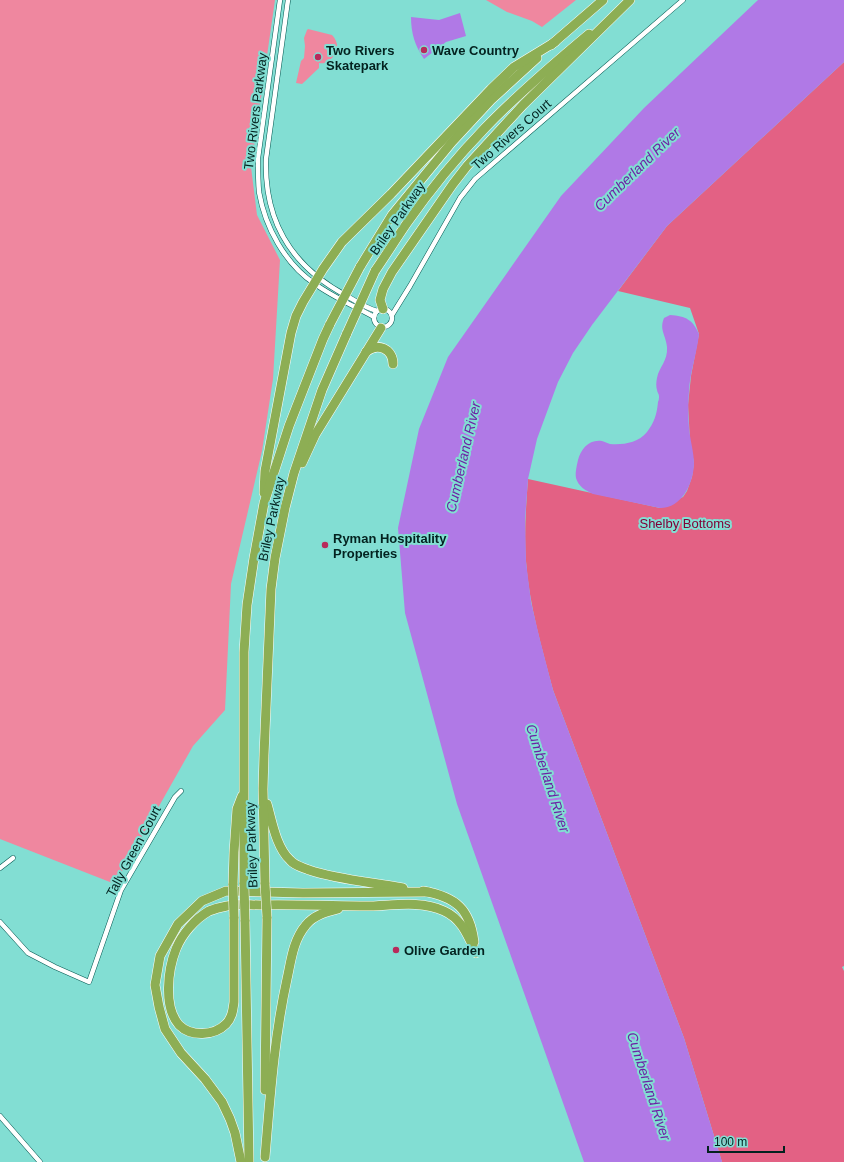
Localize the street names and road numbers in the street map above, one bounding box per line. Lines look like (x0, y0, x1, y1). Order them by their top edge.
street label: Two Rivers Parkway (241, 51, 270, 170)
street label: Two Rivers Court (469, 96, 554, 173)
street label: Briley Parkway (367, 178, 428, 258)
street label: Briley Parkway (255, 475, 288, 563)
street label: Briley Parkway (242, 801, 260, 888)
street label: Tally Green Court (103, 803, 164, 899)

